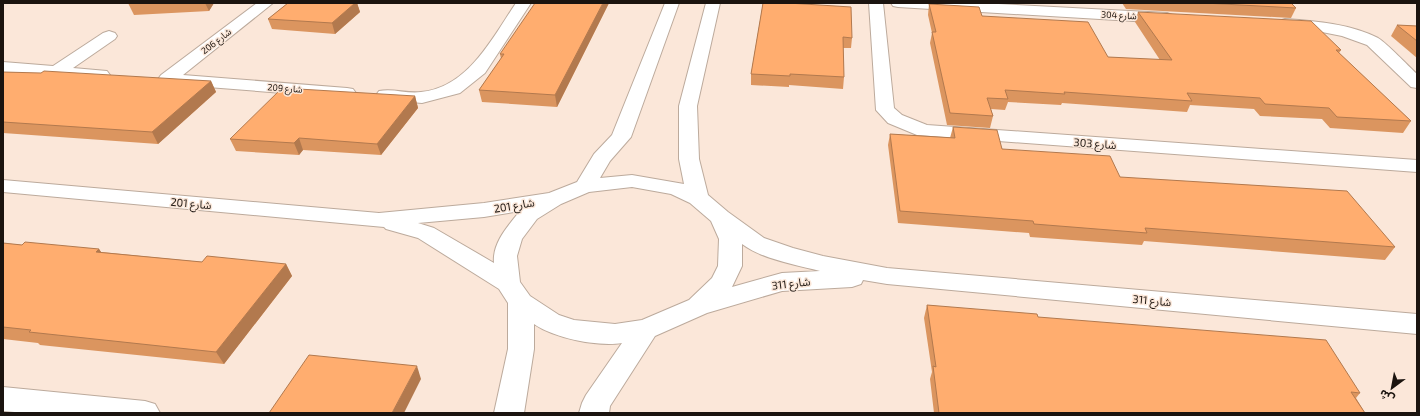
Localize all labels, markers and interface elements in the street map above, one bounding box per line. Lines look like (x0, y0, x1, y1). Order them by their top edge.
street label: شارع 304 (1101, 9, 1137, 23)
street label: شارع 206 (199, 26, 234, 58)
street label: شارع 209 (267, 81, 303, 97)
street label: شارع 303 (1073, 135, 1117, 153)
street label: شارع 201 (170, 195, 212, 213)
street label: شارع 201 (493, 195, 536, 217)
street label: شارع 311 (771, 274, 812, 294)
street label: شارع 311 (1132, 292, 1172, 310)
north arrow (1372, 368, 1412, 408)
text: ش (1377, 387, 1397, 406)

